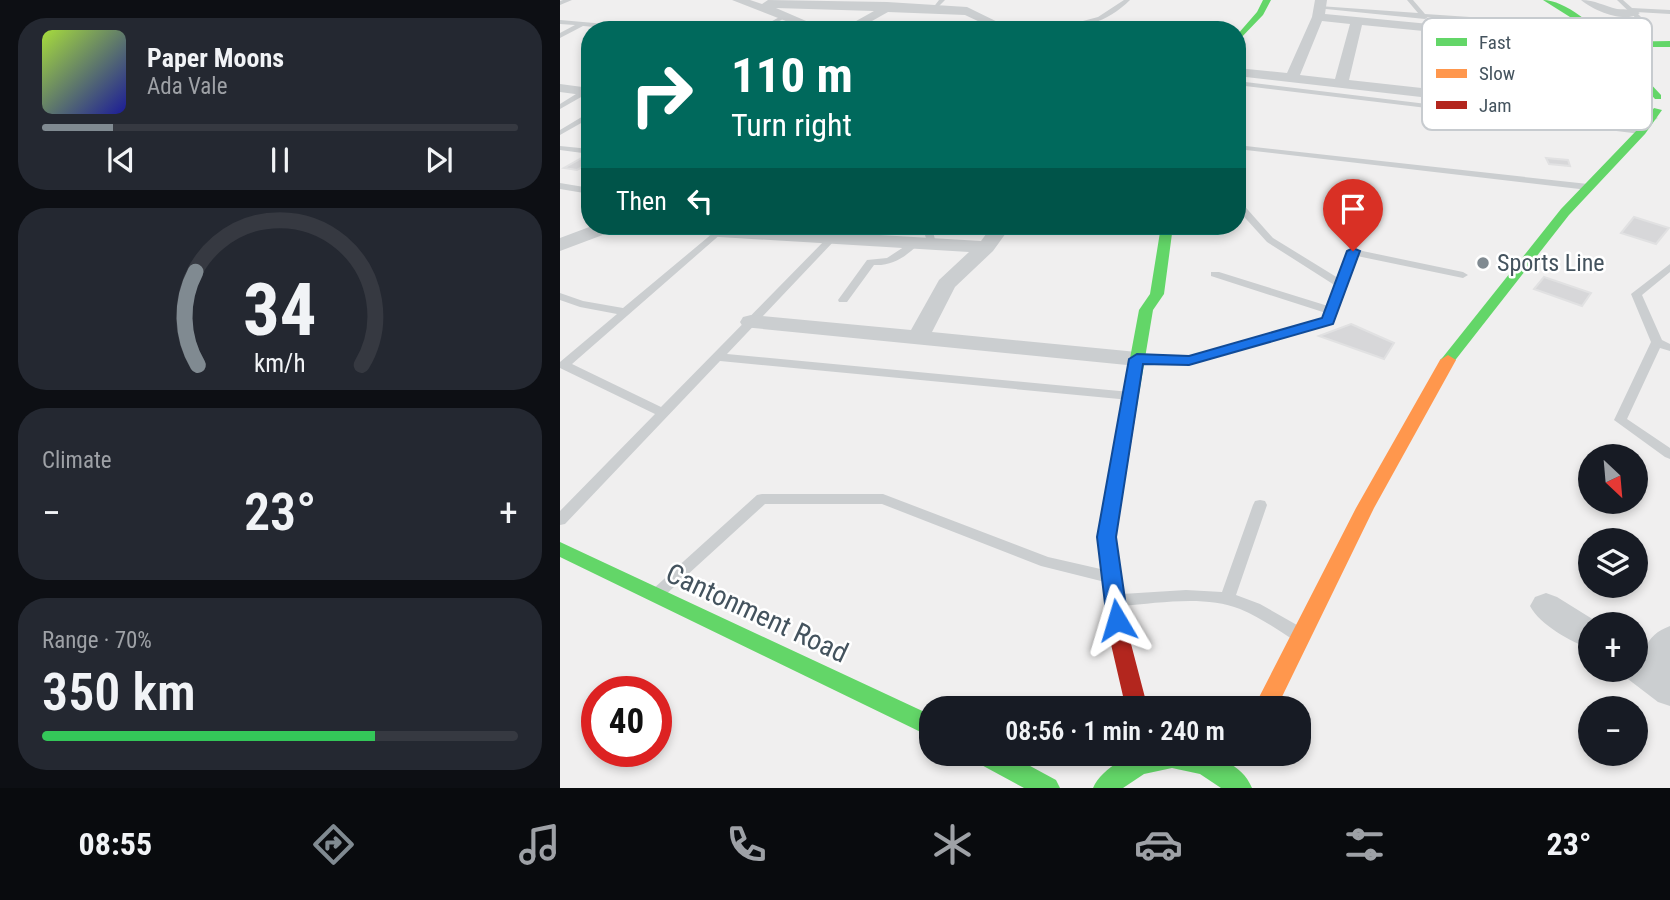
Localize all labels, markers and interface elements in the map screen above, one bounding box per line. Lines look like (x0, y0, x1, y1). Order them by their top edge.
legend (1422, 18, 1652, 130)
text: Fast (1479, 31, 1511, 54)
text: Paper Moons (147, 43, 284, 73)
text: 110 m (731, 47, 853, 104)
icon: right (616, 49, 707, 140)
text: Slow (1479, 62, 1515, 85)
text: Ada Vale (147, 73, 227, 100)
text: Jam (1479, 94, 1512, 117)
text: Turn right (731, 106, 852, 144)
icon: previous (102, 141, 140, 179)
icon: pause (261, 141, 299, 179)
icon: next (420, 141, 458, 179)
pin (1323, 179, 1383, 251)
icon: left (681, 182, 719, 220)
text: Then (616, 186, 667, 216)
icon: arrive (1334, 190, 1372, 228)
place label: Sports Line (1497, 249, 1605, 277)
marker: Sports Line (1475, 255, 1491, 271)
text: 34 (243, 267, 317, 353)
text: km/h (254, 349, 306, 378)
north arrow (1578, 444, 1648, 514)
map controls (1578, 444, 1648, 766)
text: Climate (42, 447, 112, 474)
text: 23° (244, 482, 316, 543)
text: − (42, 491, 61, 535)
text: + (499, 491, 518, 535)
button: layers (1578, 528, 1648, 598)
street label: Cantonment Road (661, 556, 853, 670)
position arrow (1080, 583, 1154, 657)
button: + (1578, 612, 1648, 682)
text: Range · 70% (42, 627, 152, 654)
text: 350 km (42, 662, 196, 723)
speed limit sign: 40 (581, 676, 672, 767)
button: − (1578, 696, 1648, 766)
text: 08:56 · 1 min · 240 m (1005, 716, 1225, 746)
icon: directions (309, 820, 358, 869)
icon: music (515, 820, 564, 869)
icon: phone (722, 820, 771, 869)
icon: climate (928, 820, 977, 869)
icon: car (1134, 820, 1183, 869)
icon: filters (1340, 820, 1389, 869)
text: 08:55 (79, 825, 152, 863)
text: 23° (1547, 825, 1591, 863)

